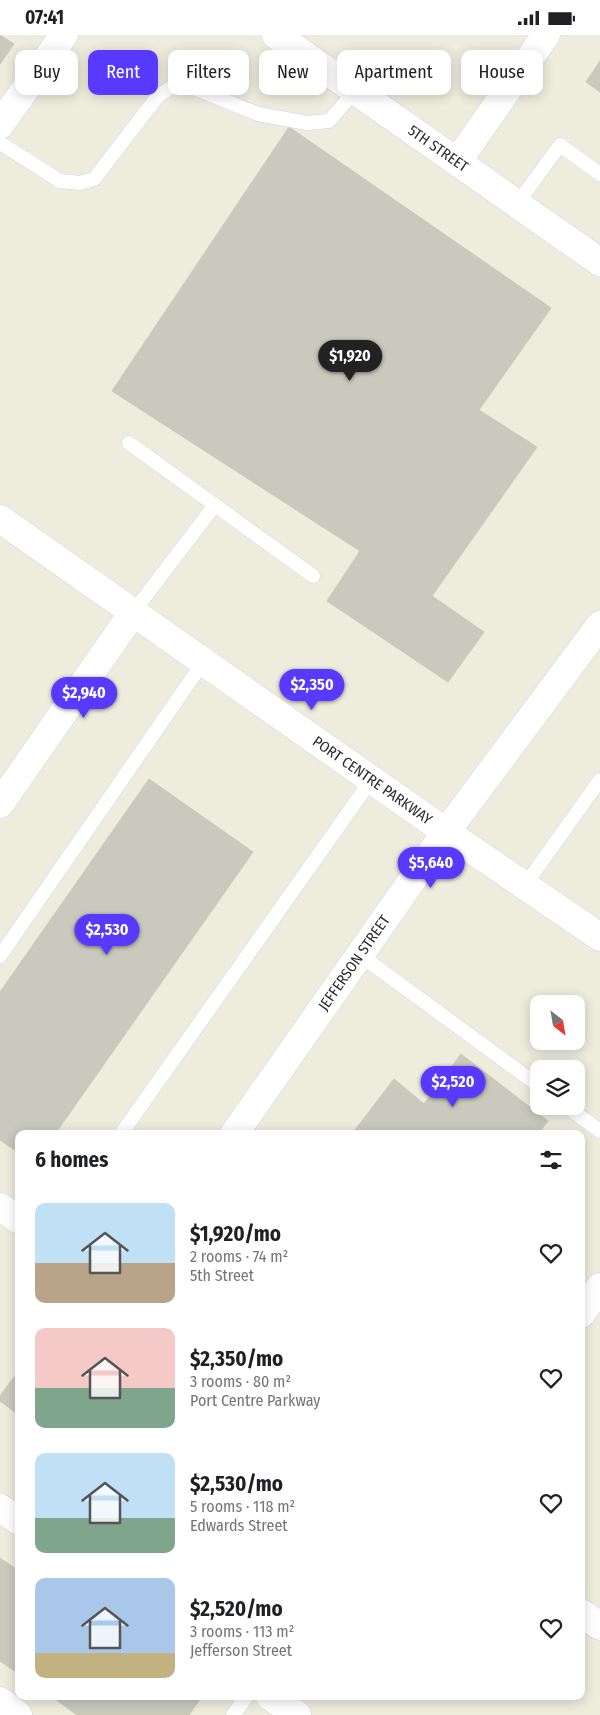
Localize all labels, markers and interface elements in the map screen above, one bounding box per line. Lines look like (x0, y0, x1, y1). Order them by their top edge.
text: 07:41 (25, 6, 64, 29)
chip: Buy (15, 50, 78, 95)
chip: Rent (88, 50, 158, 95)
chip: Filters (168, 50, 249, 95)
chip: New (259, 50, 327, 95)
chip: Apartment (337, 50, 451, 95)
chip: House (461, 50, 543, 95)
street label: 5TH STREET (405, 121, 472, 176)
pin: $1,920 (309, 339, 391, 382)
text: $1,920 (329, 346, 371, 365)
pin: $2,350 (271, 669, 353, 711)
text: $2,350 (290, 675, 334, 694)
pin: $2,940 (43, 677, 125, 719)
text: $2,940 (62, 683, 106, 702)
street label: PORT CENTRE PARKWAY (309, 732, 436, 829)
pin: $5,640 (390, 847, 472, 889)
text: $5,640 (409, 853, 453, 872)
street label: JEFFERSON STREET (314, 912, 394, 1014)
pin: $2,530 (66, 913, 148, 956)
text: $2,530 (85, 920, 129, 939)
north arrow (530, 995, 585, 1050)
map controls (530, 995, 585, 1115)
button: layers (530, 1060, 585, 1115)
pin: $2,520 (412, 1065, 494, 1108)
text: $2,520 (432, 1072, 474, 1091)
icon: filters (537, 1146, 565, 1174)
text: 6 homes (35, 1147, 108, 1173)
text: $1,920/mo (190, 1221, 281, 1247)
icon: home (75, 1223, 135, 1283)
icon: heart (537, 1239, 565, 1267)
text: 2 rooms · 74 m² (190, 1247, 288, 1266)
text: 5th Street (190, 1266, 254, 1285)
text: $2,350/mo (190, 1346, 283, 1372)
icon: home (75, 1348, 135, 1408)
icon: heart (537, 1364, 565, 1392)
text: 3 rooms · 80 m² (190, 1372, 291, 1391)
text: Port Centre Parkway (190, 1391, 320, 1410)
text: $2,530/mo (190, 1471, 283, 1497)
icon: home (75, 1473, 135, 1533)
icon: heart (537, 1489, 565, 1517)
text: 5 rooms · 118 m² (190, 1497, 295, 1516)
text: Edwards Street (190, 1516, 288, 1535)
text: $2,520/mo (190, 1596, 283, 1622)
icon: home (75, 1598, 135, 1658)
icon: heart (537, 1614, 565, 1642)
text: 3 rooms · 113 m² (190, 1622, 294, 1641)
text: Jefferson Street (190, 1641, 292, 1660)

